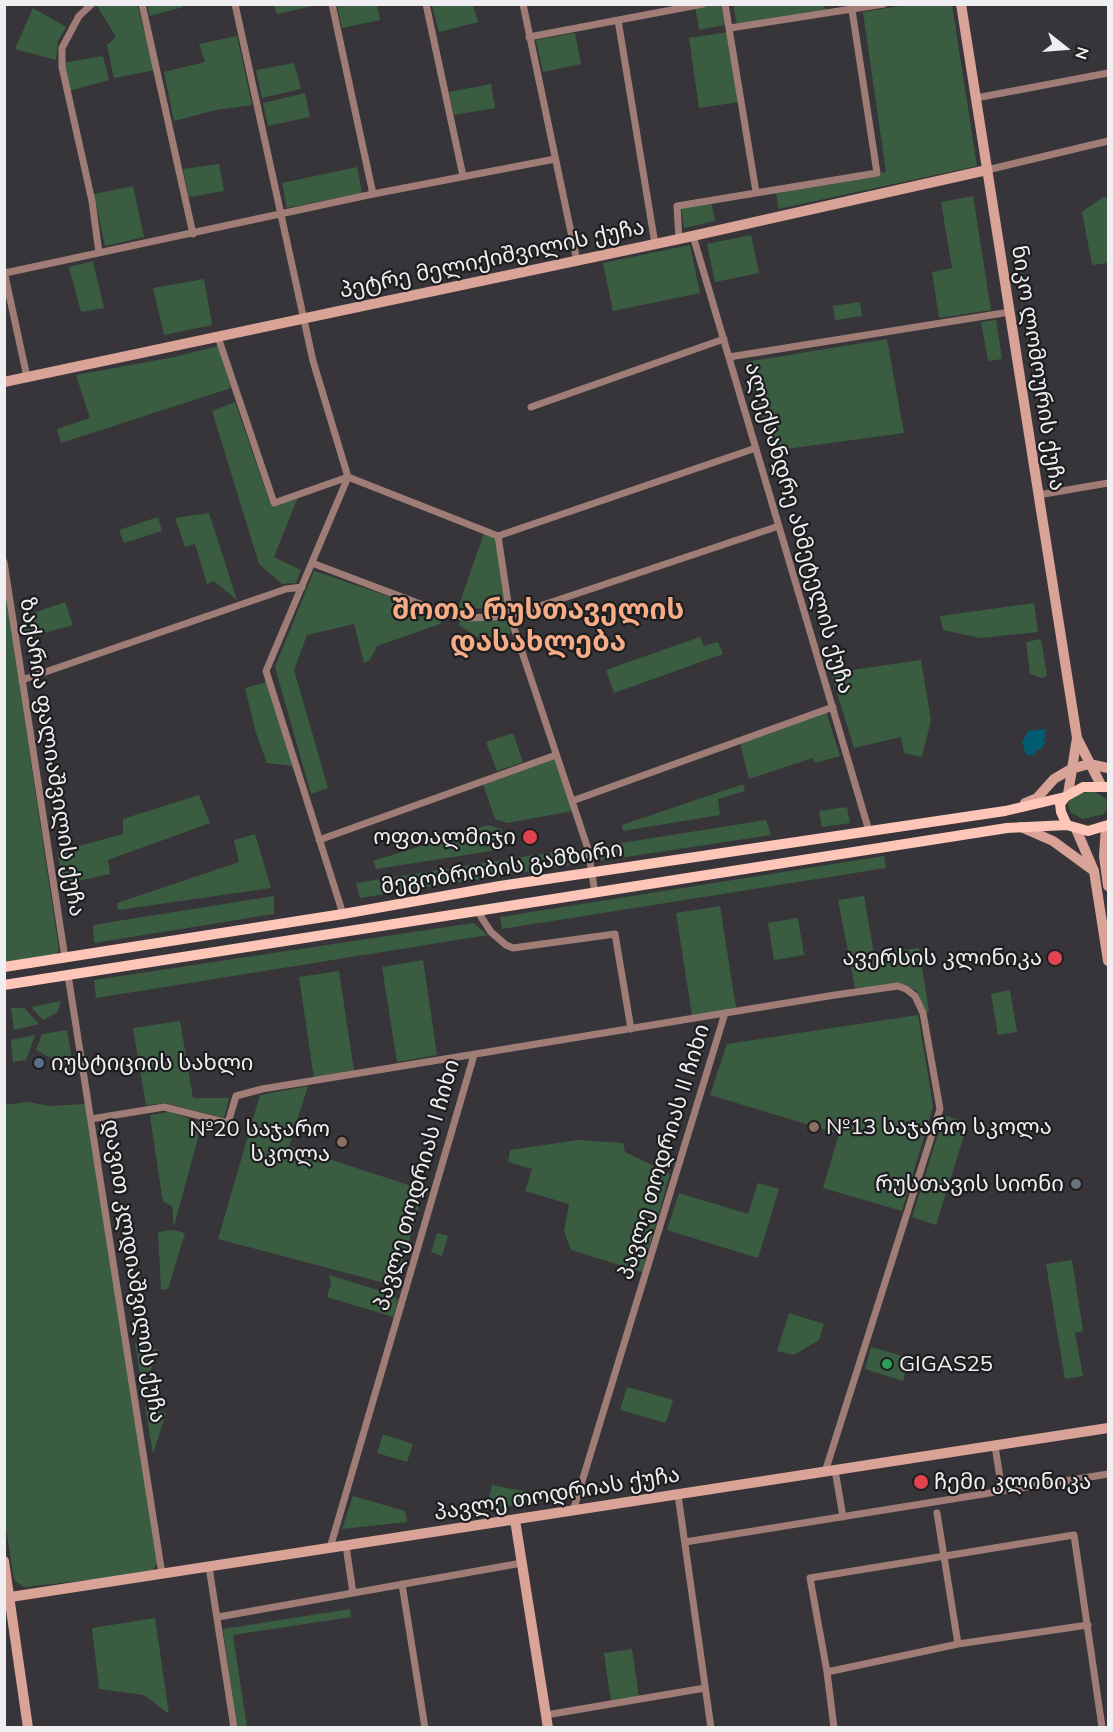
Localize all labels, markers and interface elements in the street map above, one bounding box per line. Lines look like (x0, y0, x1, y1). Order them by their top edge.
north arrow (1035, 18, 1095, 78)
text: N (1071, 45, 1094, 62)
street label: პეტრე მელიქიშვილის ქუჩა (337, 214, 647, 304)
street label: ნიკო ლომოურის ქუჩა (1006, 243, 1070, 493)
street label: ალექსანდრე ახმეტელის ქუჩა (739, 359, 859, 697)
district label: შოთა რუსთაველის დასახლება (392, 594, 684, 660)
street label: ზაქარია ფალიაშვილის ქუჩა (14, 596, 90, 918)
place label: ოფთალმიჯი (373, 824, 516, 850)
marker: ოფთალმიჯი (521, 828, 539, 846)
street label: მეგობრობის გამზირი (379, 836, 625, 900)
place label: ავერსის კლინიკა (843, 945, 1042, 971)
marker: ავერსის კლინიკა (1046, 949, 1064, 967)
street label: პავლე თოდრიას II ჩიხი (613, 1021, 715, 1283)
place label: იუსტიციის სახლი (51, 1050, 253, 1076)
marker: იუსტიციის სახლი (32, 1056, 46, 1070)
street label: პავლე თოდრიას I ჩიხი (368, 1056, 466, 1314)
place label: №13 საჯარო სკოლა (826, 1114, 1052, 1140)
place label: №20 საჯარო სკოლა (189, 1116, 330, 1168)
street label: დავით კლდიაშვილის ქუჩა (97, 1117, 171, 1425)
marker: №13 საჯარო სკოლა (807, 1120, 821, 1134)
marker: №20 საჯარო სკოლა (335, 1135, 349, 1149)
place label: რუსთავის სიონი (875, 1171, 1064, 1197)
marker: რუსთავის სიონი (1069, 1177, 1083, 1191)
place label: GIGAS25 (899, 1351, 993, 1377)
marker: GIGAS25 (880, 1357, 894, 1371)
street label: პავლე თოდრიას ქუჩა (432, 1462, 682, 1526)
place label: ჩემი კლინიკა (934, 1469, 1091, 1495)
marker: ჩემი კლინიკა (912, 1473, 930, 1491)

